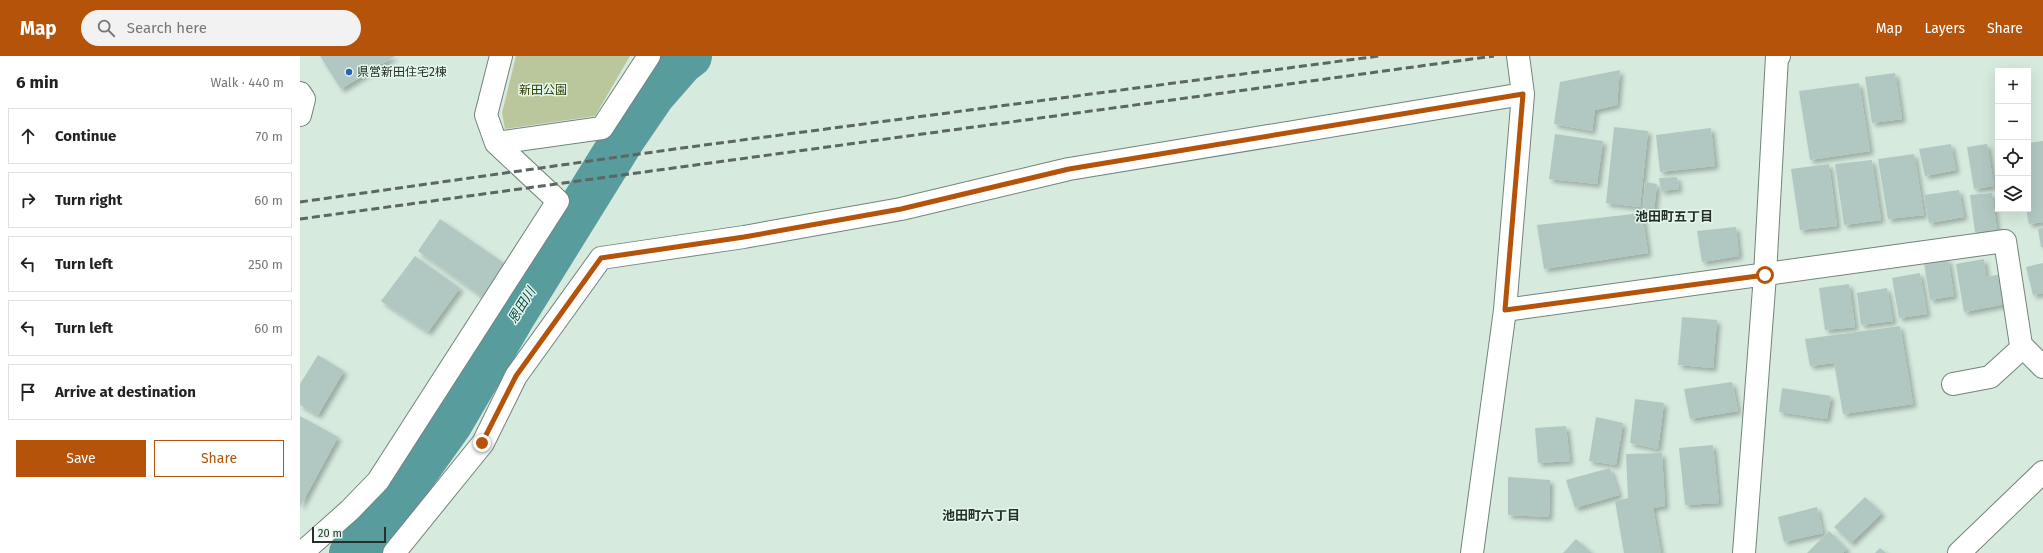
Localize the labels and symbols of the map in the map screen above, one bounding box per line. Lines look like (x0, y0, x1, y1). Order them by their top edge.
place label: 県営新田住宅2棟 (357, 65, 447, 79)
marker: 県営新田住宅2棟 (344, 67, 354, 77)
park label: 新田公園 (519, 83, 567, 97)
district label: 池田町五丁目 (1635, 209, 1713, 224)
route start (1756, 266, 1774, 284)
water label: 恩田川 (505, 283, 539, 326)
route end (473, 434, 491, 452)
district label: 池田町六丁目 (942, 508, 1020, 523)
scale bar (312, 525, 386, 544)

